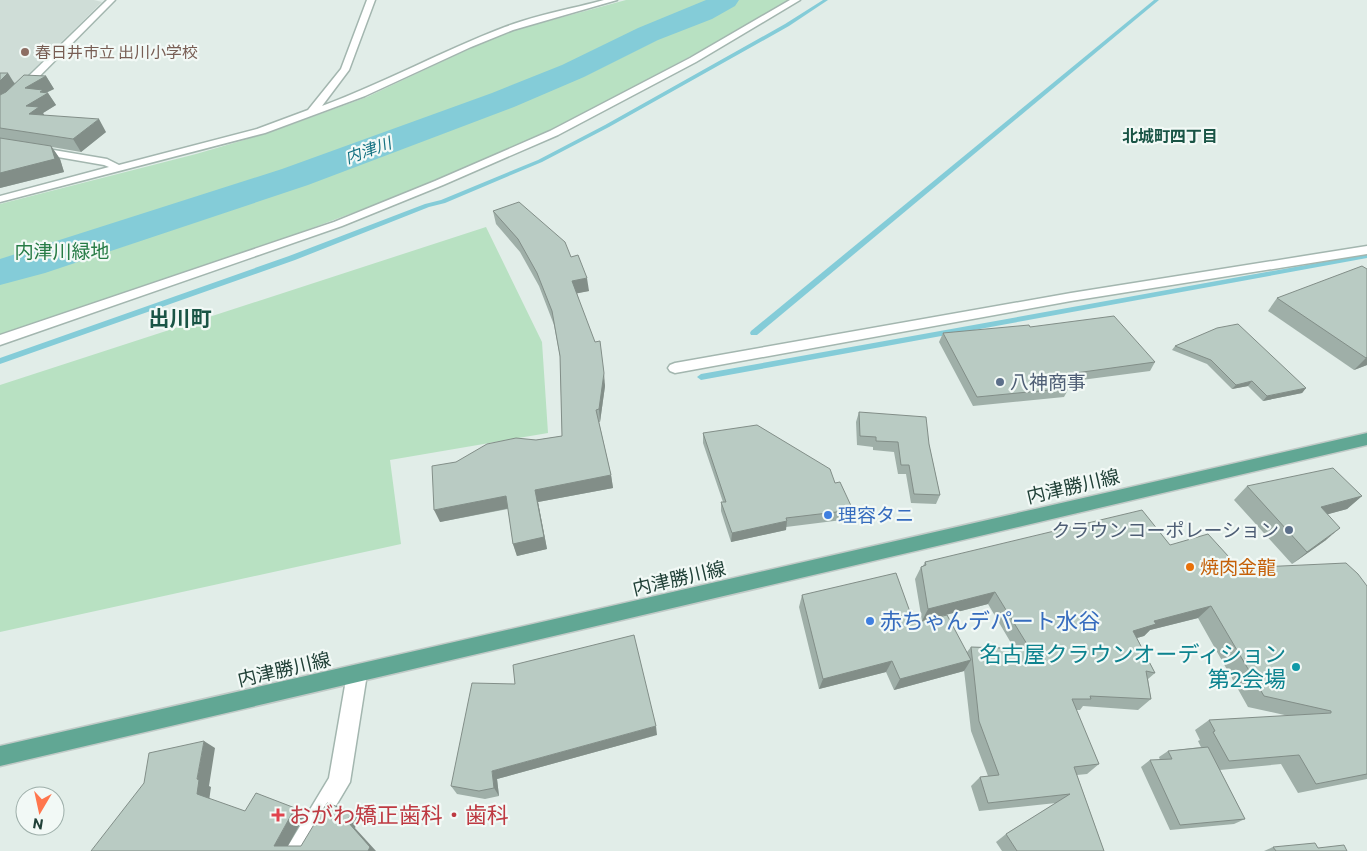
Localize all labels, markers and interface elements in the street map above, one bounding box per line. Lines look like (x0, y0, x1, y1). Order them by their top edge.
place label: 春日井市立 出川小学校 (35, 42, 198, 61)
marker: 春日井市立 出川小学校 (19, 46, 31, 58)
district label: 北城町四丁目 (1122, 126, 1218, 145)
water label: 内津川 (342, 132, 396, 167)
park label: 内津川緑地 (14, 239, 110, 262)
district label: 出川町 (149, 305, 212, 330)
place label: 八神商事 (1010, 370, 1086, 393)
marker: 八神商事 (994, 376, 1006, 388)
street label: 内津勝川線 (1024, 464, 1122, 507)
place label: 理容タニ (838, 503, 914, 526)
marker: 理容タニ (822, 509, 834, 521)
place label: クラウンコーポレーション (1051, 518, 1279, 541)
marker: クラウンコーポレーション (1283, 524, 1295, 536)
place label: 焼肉金龍 (1200, 555, 1276, 578)
street label: 内津勝川線 (630, 556, 728, 599)
marker: 焼肉金龍 (1184, 561, 1196, 573)
place label: 赤ちゃんデパート水谷 (880, 607, 1100, 634)
marker: 赤ちゃんデパート水谷 (864, 615, 876, 627)
place label: 名古屋クラウンオーディション 第2会場 (980, 640, 1286, 692)
street label: 内津勝川線 (235, 647, 333, 690)
marker: 名古屋クラウンオーディション 第2会場 (1290, 661, 1302, 673)
north arrow (15, 786, 65, 836)
place label: おがわ矯正歯科・歯科 (289, 801, 509, 828)
marker: おがわ矯正歯科・歯科 (271, 808, 285, 822)
text: N (31, 815, 44, 834)

